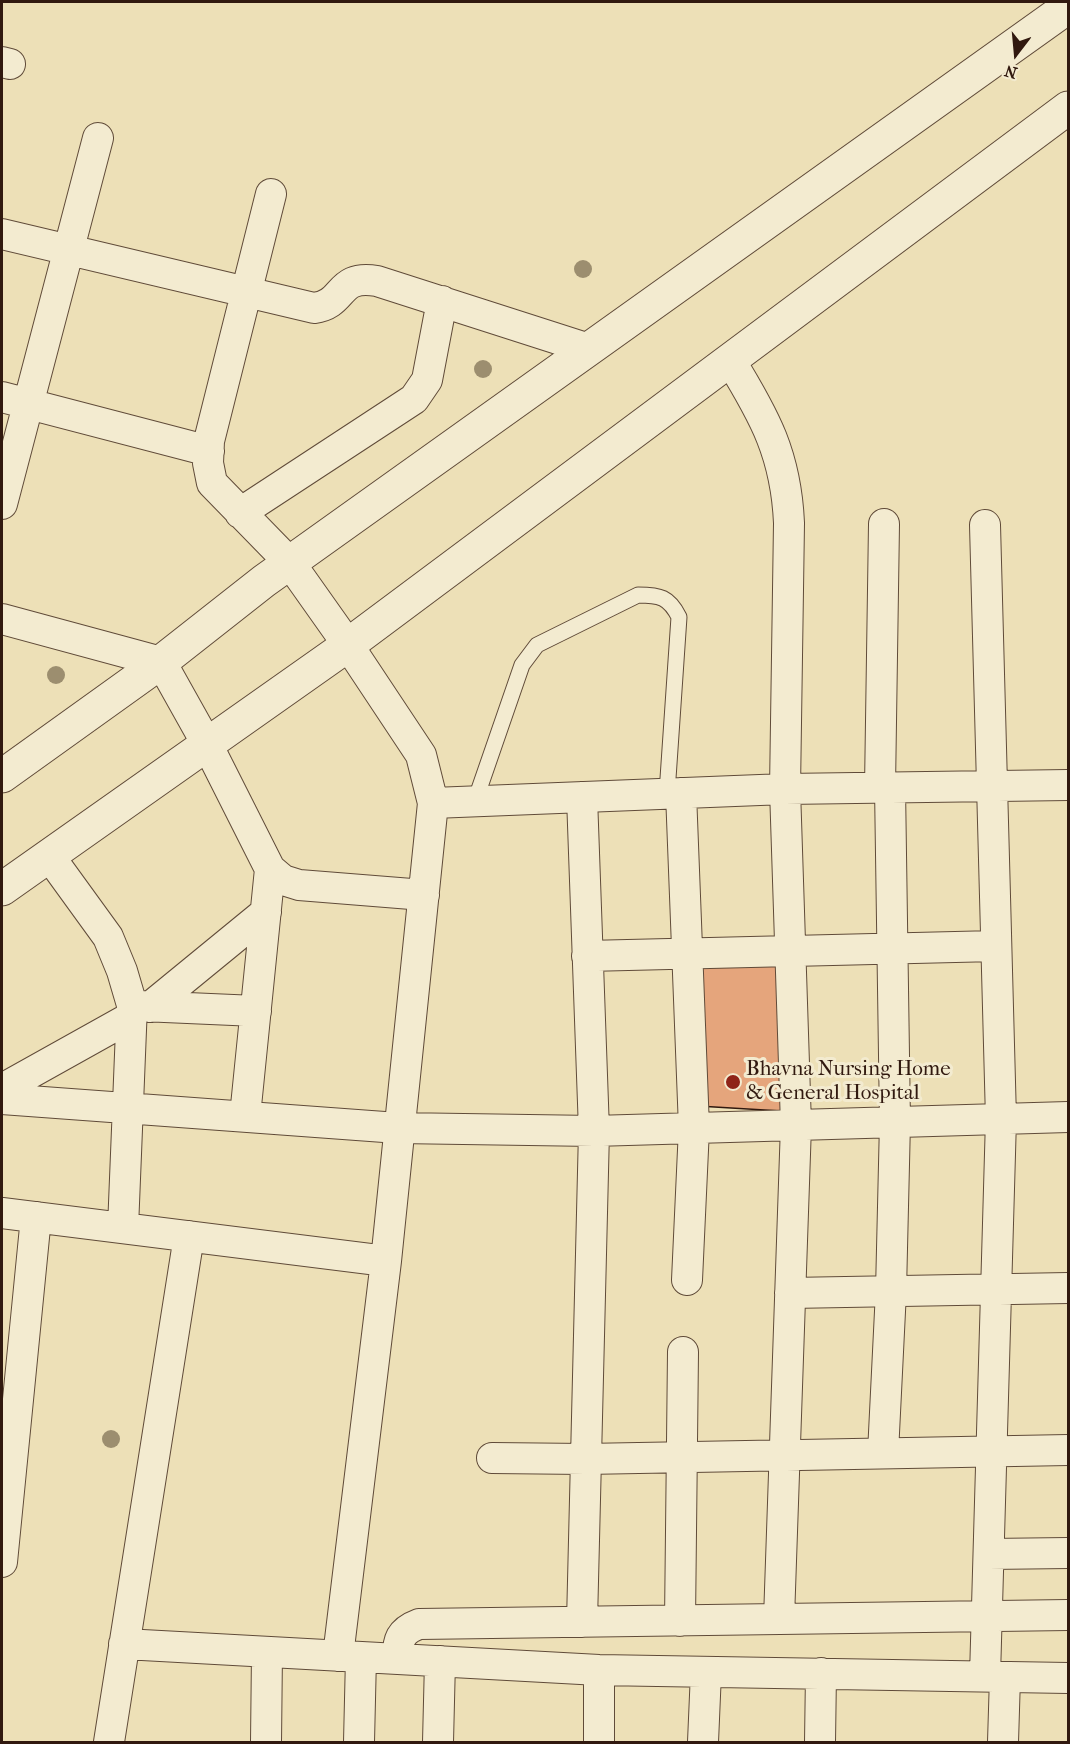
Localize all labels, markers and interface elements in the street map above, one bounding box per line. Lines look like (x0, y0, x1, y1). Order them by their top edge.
north arrow (986, 24, 1046, 84)
text: N (1002, 61, 1019, 83)
place label: Bhavna Nursing Home & General Hospital (746, 1057, 951, 1107)
marker: Bhavna Nursing Home & General Hospital (724, 1073, 742, 1091)

